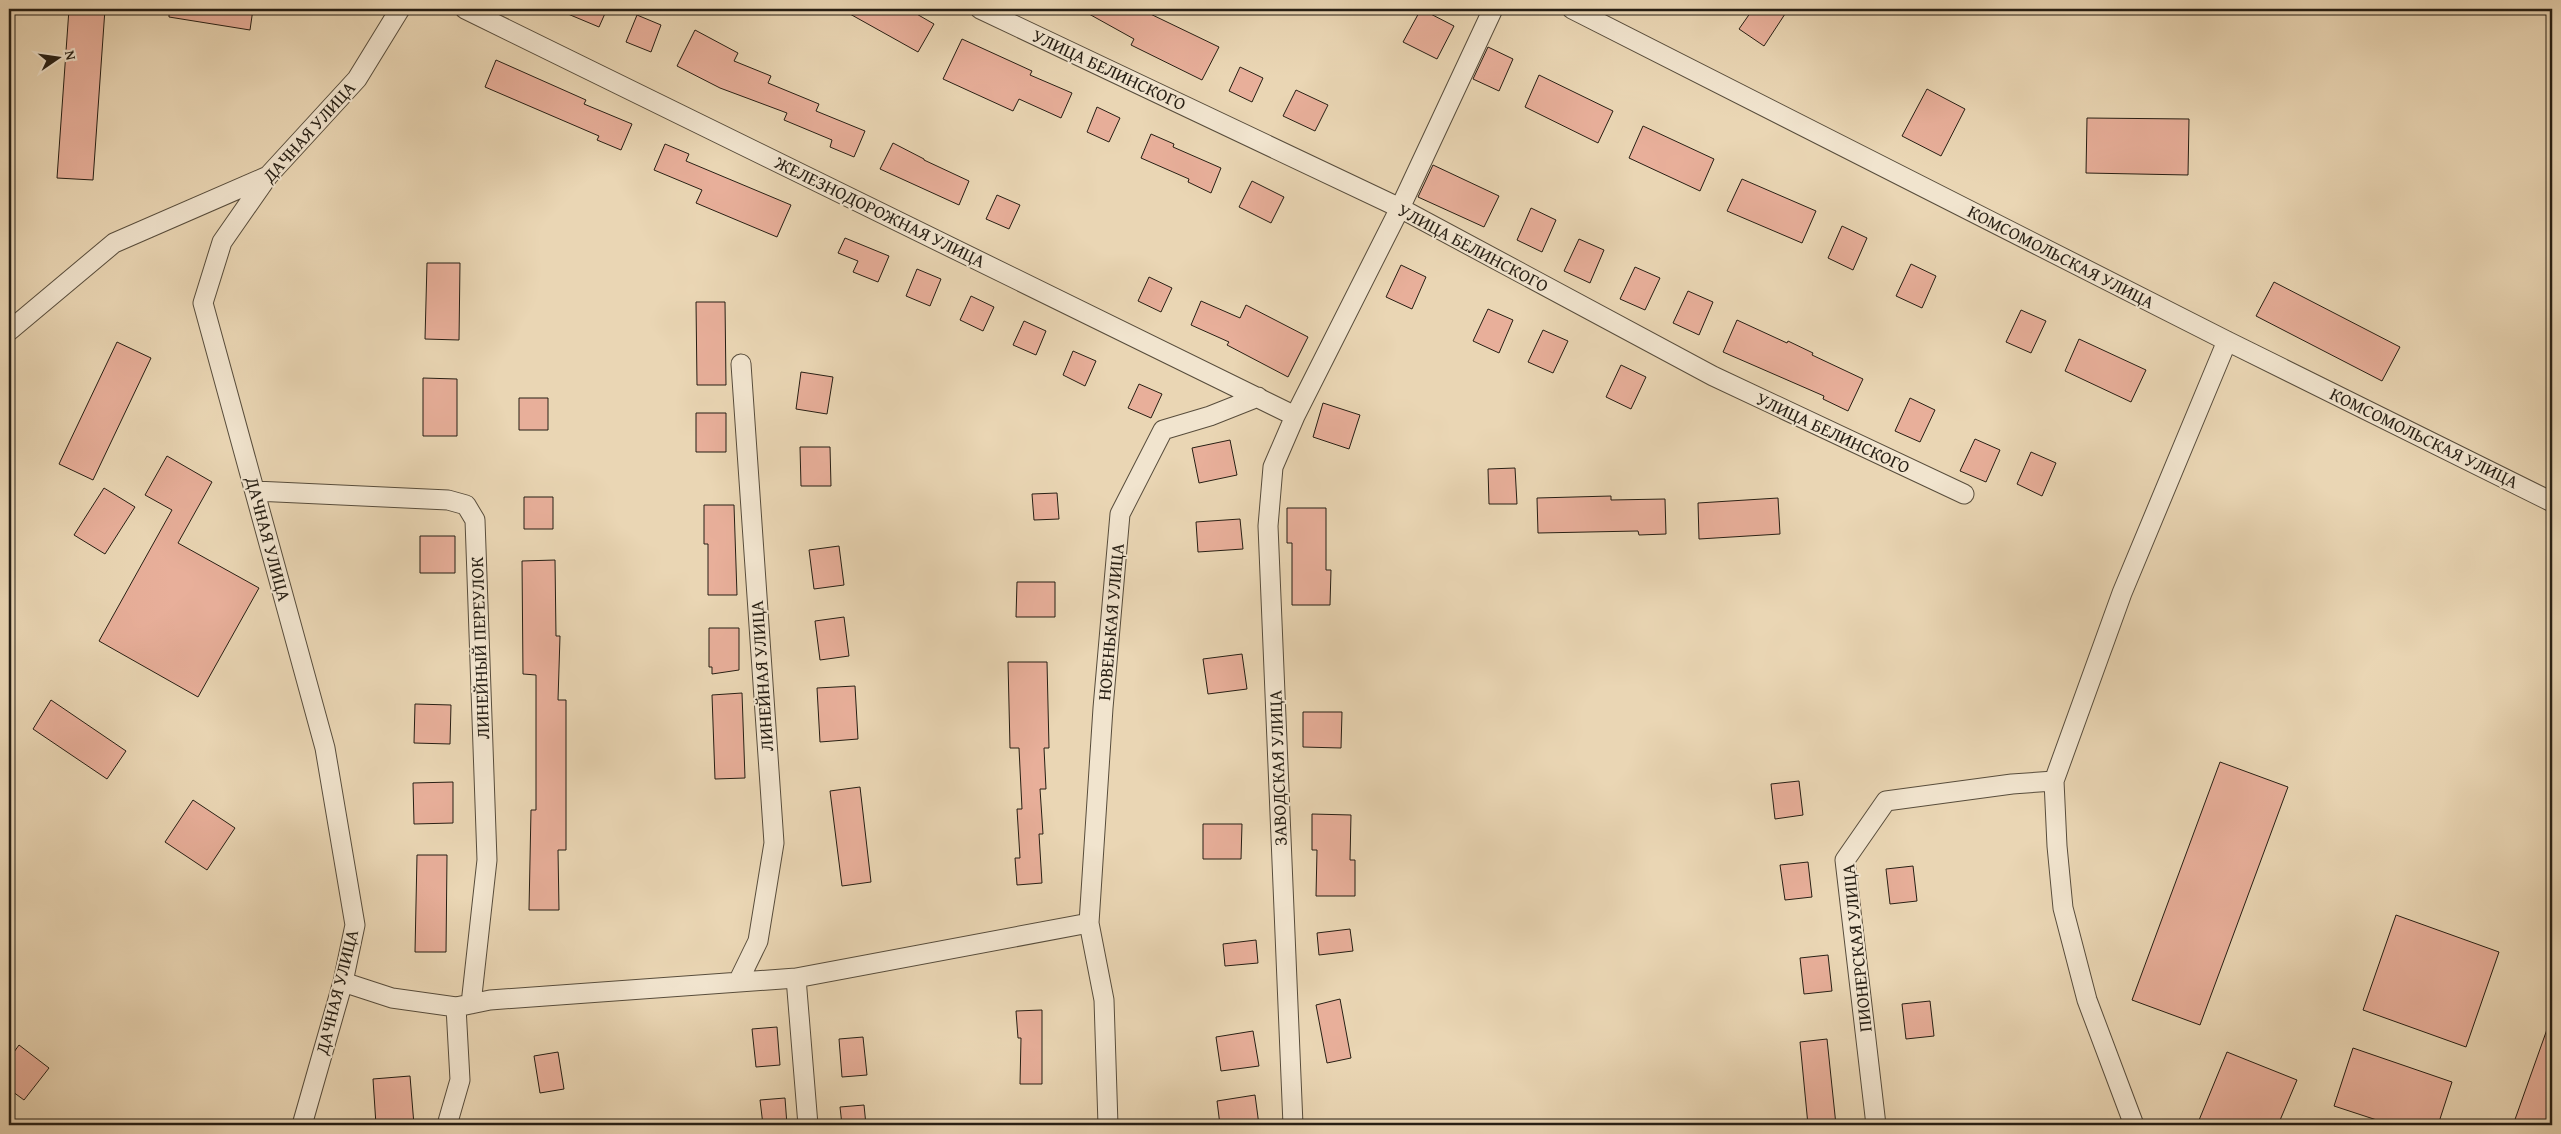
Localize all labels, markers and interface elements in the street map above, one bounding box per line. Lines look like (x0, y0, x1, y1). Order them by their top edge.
street label: УЛИЦА БЕЛИНСКОГО (1028, 22, 1191, 117)
north arrow (32, 32, 82, 82)
text: N (60, 48, 82, 63)
street label: ДАЧНАЯ УЛИЦА (255, 75, 361, 189)
street label: ЖЕЛЕЗНОДОРОЖНАЯ УЛИЦА (769, 148, 990, 274)
street label: УЛИЦА БЕЛИНСКОГО (1393, 196, 1553, 299)
street label: КОМСОМОЛЬСКАЯ УЛИЦА (1963, 198, 2159, 316)
street label: КОМСОМОЛЬСКАЯ УЛИЦА (2325, 380, 2523, 495)
street label: УЛИЦА БЕЛИНСКОГО (1752, 385, 1915, 480)
street label: ДАЧНАЯ УЛИЦА (239, 473, 298, 604)
street label: НОВЕНЬКАЯ УЛИЦА (1090, 542, 1131, 702)
street label: ЛИНЕЙНЫЙ ПЕРЕУЛОК (463, 556, 496, 740)
street label: ЛИНЕЙНАЯ УЛИЦА (743, 600, 780, 752)
street label: ЗАВОДСКАЯ УЛИЦА (1261, 689, 1294, 847)
street label: ПИОНЕРСКАЯ УЛИЦА (1834, 863, 1879, 1033)
street label: ДАЧНАЯ УЛИЦА (308, 927, 365, 1058)

